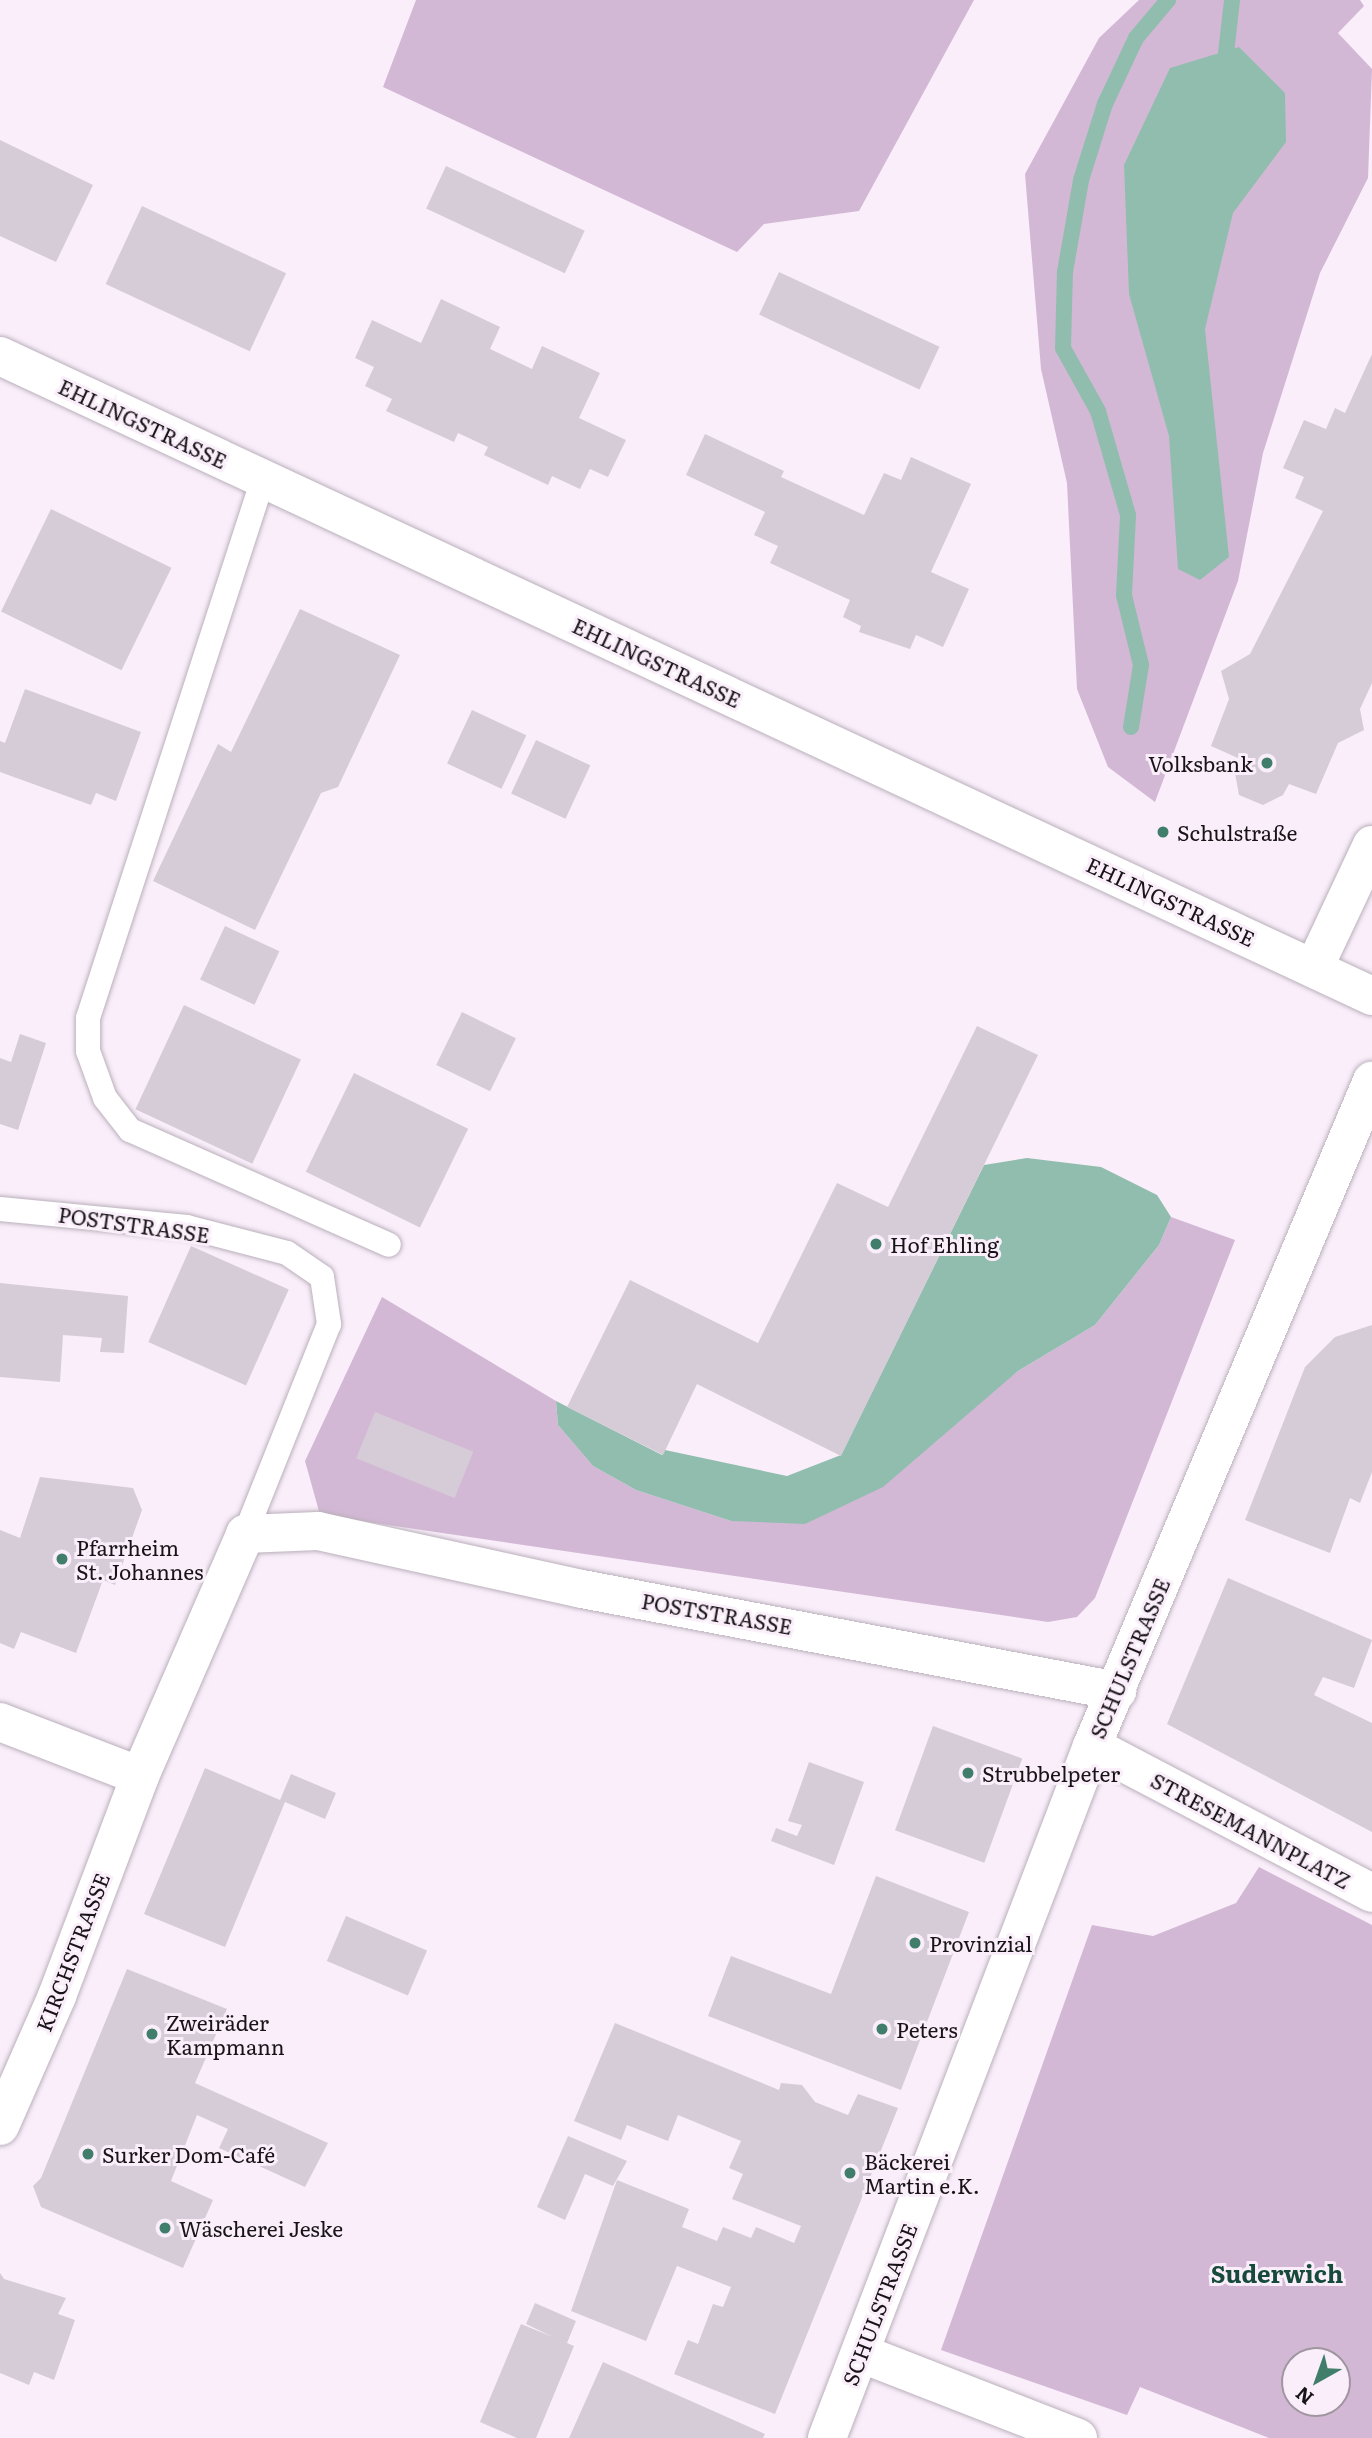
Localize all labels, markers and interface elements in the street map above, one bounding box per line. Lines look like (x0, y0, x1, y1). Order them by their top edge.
street label: EHLINGSTRASSE (55, 373, 231, 473)
street label: EHLINGSTRASSE (569, 612, 745, 712)
place label: Volksbank (1148, 750, 1253, 776)
marker: Volksbank (1259, 755, 1275, 771)
place label: Schulstraße (1177, 819, 1297, 845)
marker: Schulstraße (1155, 824, 1171, 840)
street label: EHLINGSTRASSE (1083, 851, 1259, 951)
street label: POSTSTRASSE (57, 1201, 211, 1247)
place label: Hof Ehling (890, 1231, 999, 1257)
marker: Hof Ehling (868, 1236, 884, 1252)
place label: Pfarrheim St. Johannes (76, 1534, 203, 1584)
marker: Pfarrheim St. Johannes (54, 1551, 70, 1567)
street label: SCHULSTRASSE (1084, 1574, 1174, 1742)
street label: POSTSTRASSE (640, 1587, 794, 1639)
place label: Strubbelpeter (982, 1760, 1120, 1786)
marker: Strubbelpeter (960, 1765, 976, 1781)
street label: STRESEMANNPLATZ (1147, 1767, 1355, 1893)
street label: KIRCHSTRASSE (30, 1869, 114, 2035)
place label: Provinzial (929, 1930, 1032, 1956)
marker: Provinzial (907, 1935, 923, 1951)
place label: Zweiräder Kampmann (166, 2009, 285, 2059)
place label: Peters (896, 2016, 958, 2042)
marker: Peters (874, 2021, 890, 2037)
marker: Zweiräder Kampmann (144, 2026, 160, 2042)
place label: Surker Dom-Café (102, 2141, 275, 2167)
marker: Surker Dom-Café (80, 2146, 96, 2162)
place label: Bäckerei Martin e.K. (864, 2148, 980, 2198)
marker: Bäckerei Martin e.K. (842, 2165, 858, 2181)
place label: Wäscherei Jeske (179, 2215, 343, 2241)
street label: SCHULSTRASSE (836, 2219, 922, 2389)
marker: Wäscherei Jeske (157, 2220, 173, 2236)
district label: Suderwich (1211, 2259, 1343, 2287)
north arrow (1281, 2347, 1351, 2417)
text: N (1289, 2381, 1319, 2412)

